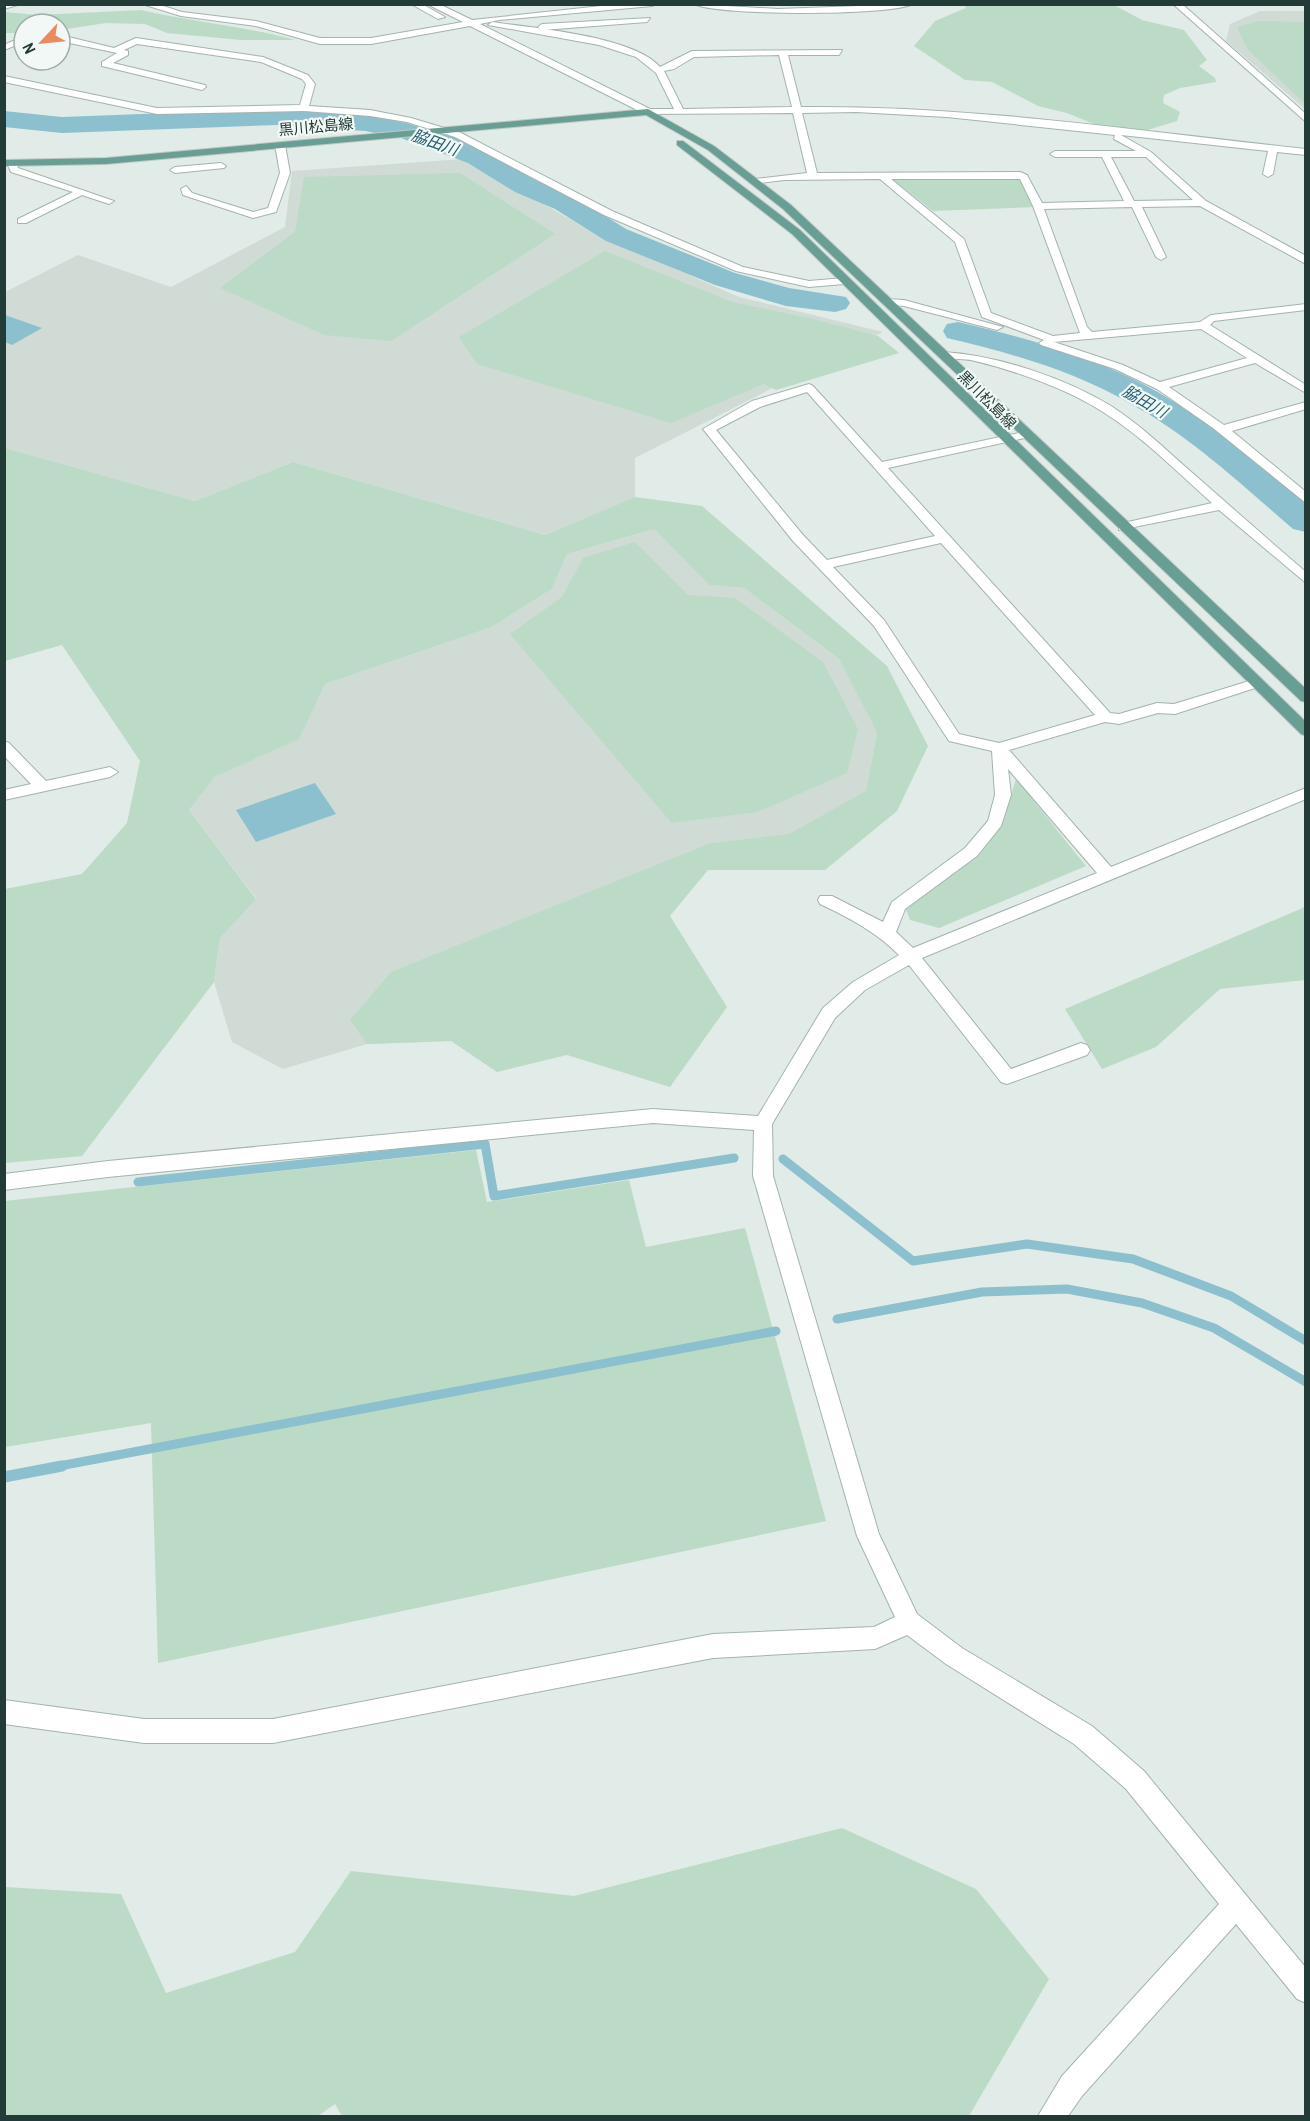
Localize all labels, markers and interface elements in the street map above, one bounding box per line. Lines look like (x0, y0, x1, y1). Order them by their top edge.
north arrow (12, 12, 72, 72)
text: N (17, 39, 40, 58)
street label: 黒川松島線 (278, 113, 354, 140)
water label: 脇田川 (409, 123, 463, 161)
street label: 黒川松島線 (953, 366, 1021, 434)
water label: 脇田川 (1119, 379, 1173, 424)

